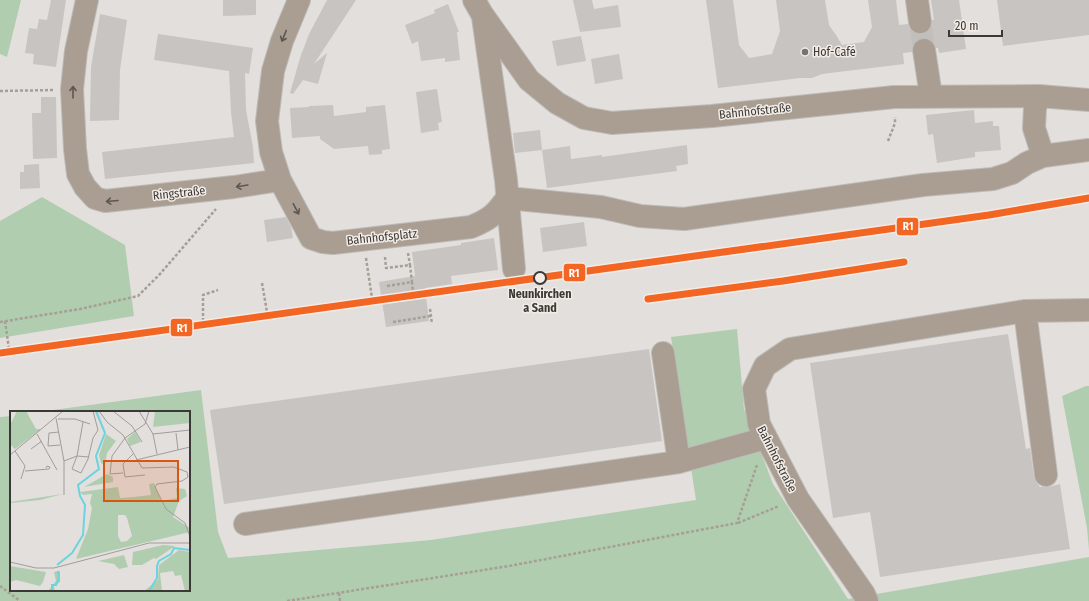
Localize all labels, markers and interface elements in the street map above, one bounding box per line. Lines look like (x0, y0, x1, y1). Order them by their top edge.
scale bar (949, 12, 1002, 38)
text: 20 m (955, 19, 979, 33)
one-way arrow (280, 29, 288, 41)
place label: Hof-Café (813, 45, 856, 59)
marker: Hof-Café (800, 47, 810, 57)
one-way arrow (69, 86, 77, 99)
street label: Bahnhofstraße (718, 100, 792, 122)
one-way arrow (235, 182, 248, 190)
street label: Ringstraße (152, 183, 206, 203)
one-way arrow (106, 197, 119, 204)
one-way arrow (292, 203, 300, 215)
line badge: R1 (896, 217, 919, 236)
text: R1 (903, 220, 913, 233)
street label: Bahnhofsplatz (346, 226, 418, 248)
line badge: R1 (563, 263, 586, 282)
text: R1 (569, 267, 579, 280)
marker: Neunkirchen a Sand (533, 271, 547, 285)
place label: Neunkirchen a Sand (509, 287, 571, 315)
line badge: R1 (170, 318, 193, 337)
text: R1 (177, 322, 187, 335)
inset map (10, 411, 190, 591)
street label: Bahnhofstraße (754, 424, 800, 495)

